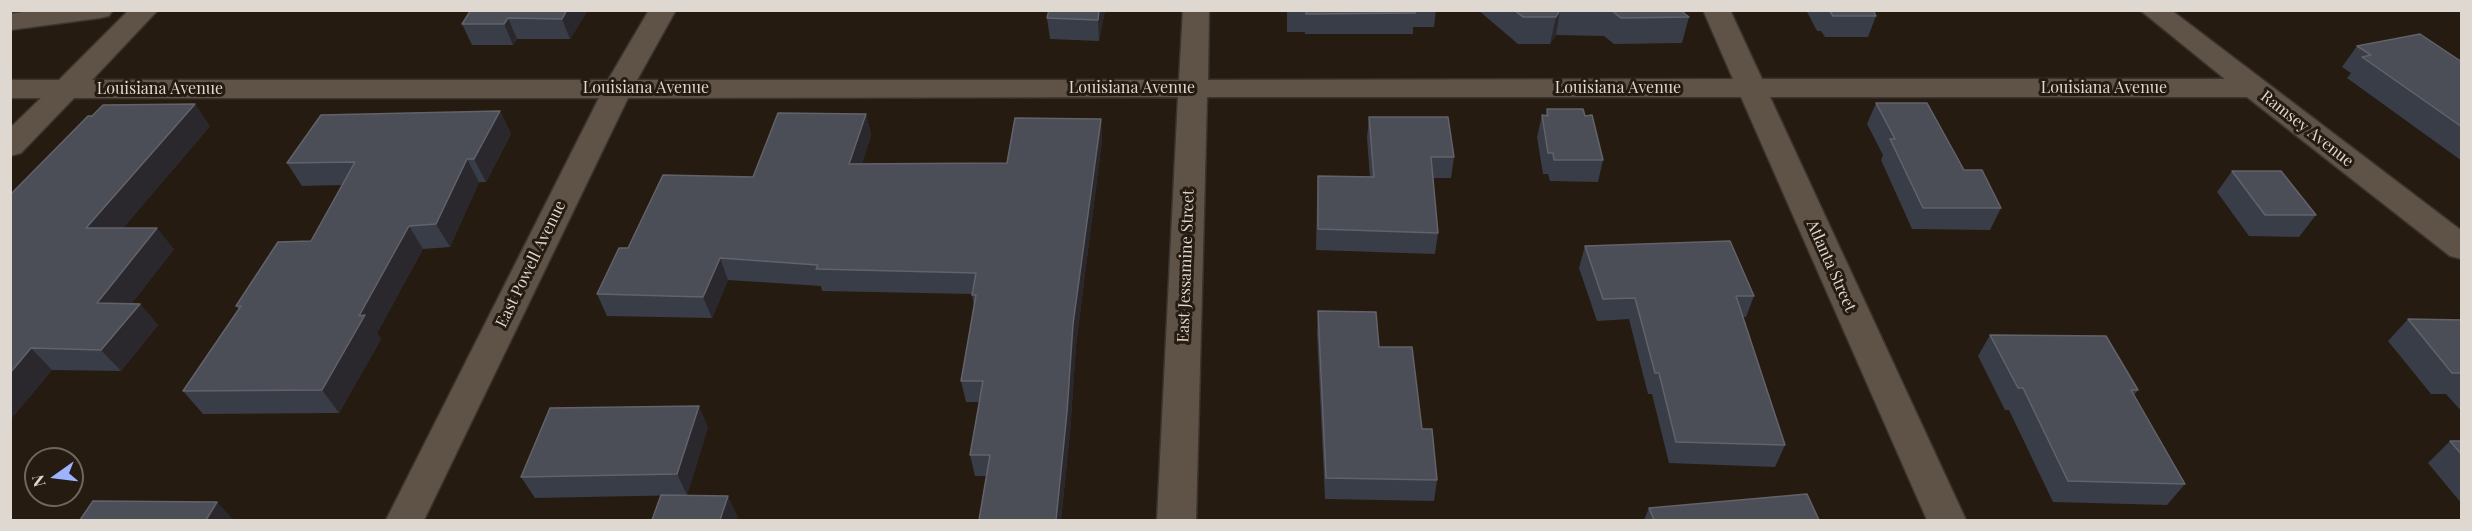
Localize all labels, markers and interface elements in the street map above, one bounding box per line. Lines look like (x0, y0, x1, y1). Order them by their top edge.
street label: Louisiana Avenue (583, 78, 709, 98)
street label: Louisiana Avenue (1069, 78, 1195, 98)
street label: Louisiana Avenue (1555, 78, 1681, 98)
street label: Louisiana Avenue (2041, 78, 2167, 98)
street label: Louisiana Avenue (97, 79, 223, 99)
street label: Ramsey Avenue (2257, 87, 2357, 171)
street label: East Jessamine Street (1174, 189, 1198, 343)
street label: East Powell Avenue (492, 198, 570, 330)
street label: Atlanta Street (1802, 217, 1860, 315)
north arrow (24, 447, 84, 507)
text: N (26, 473, 50, 489)

